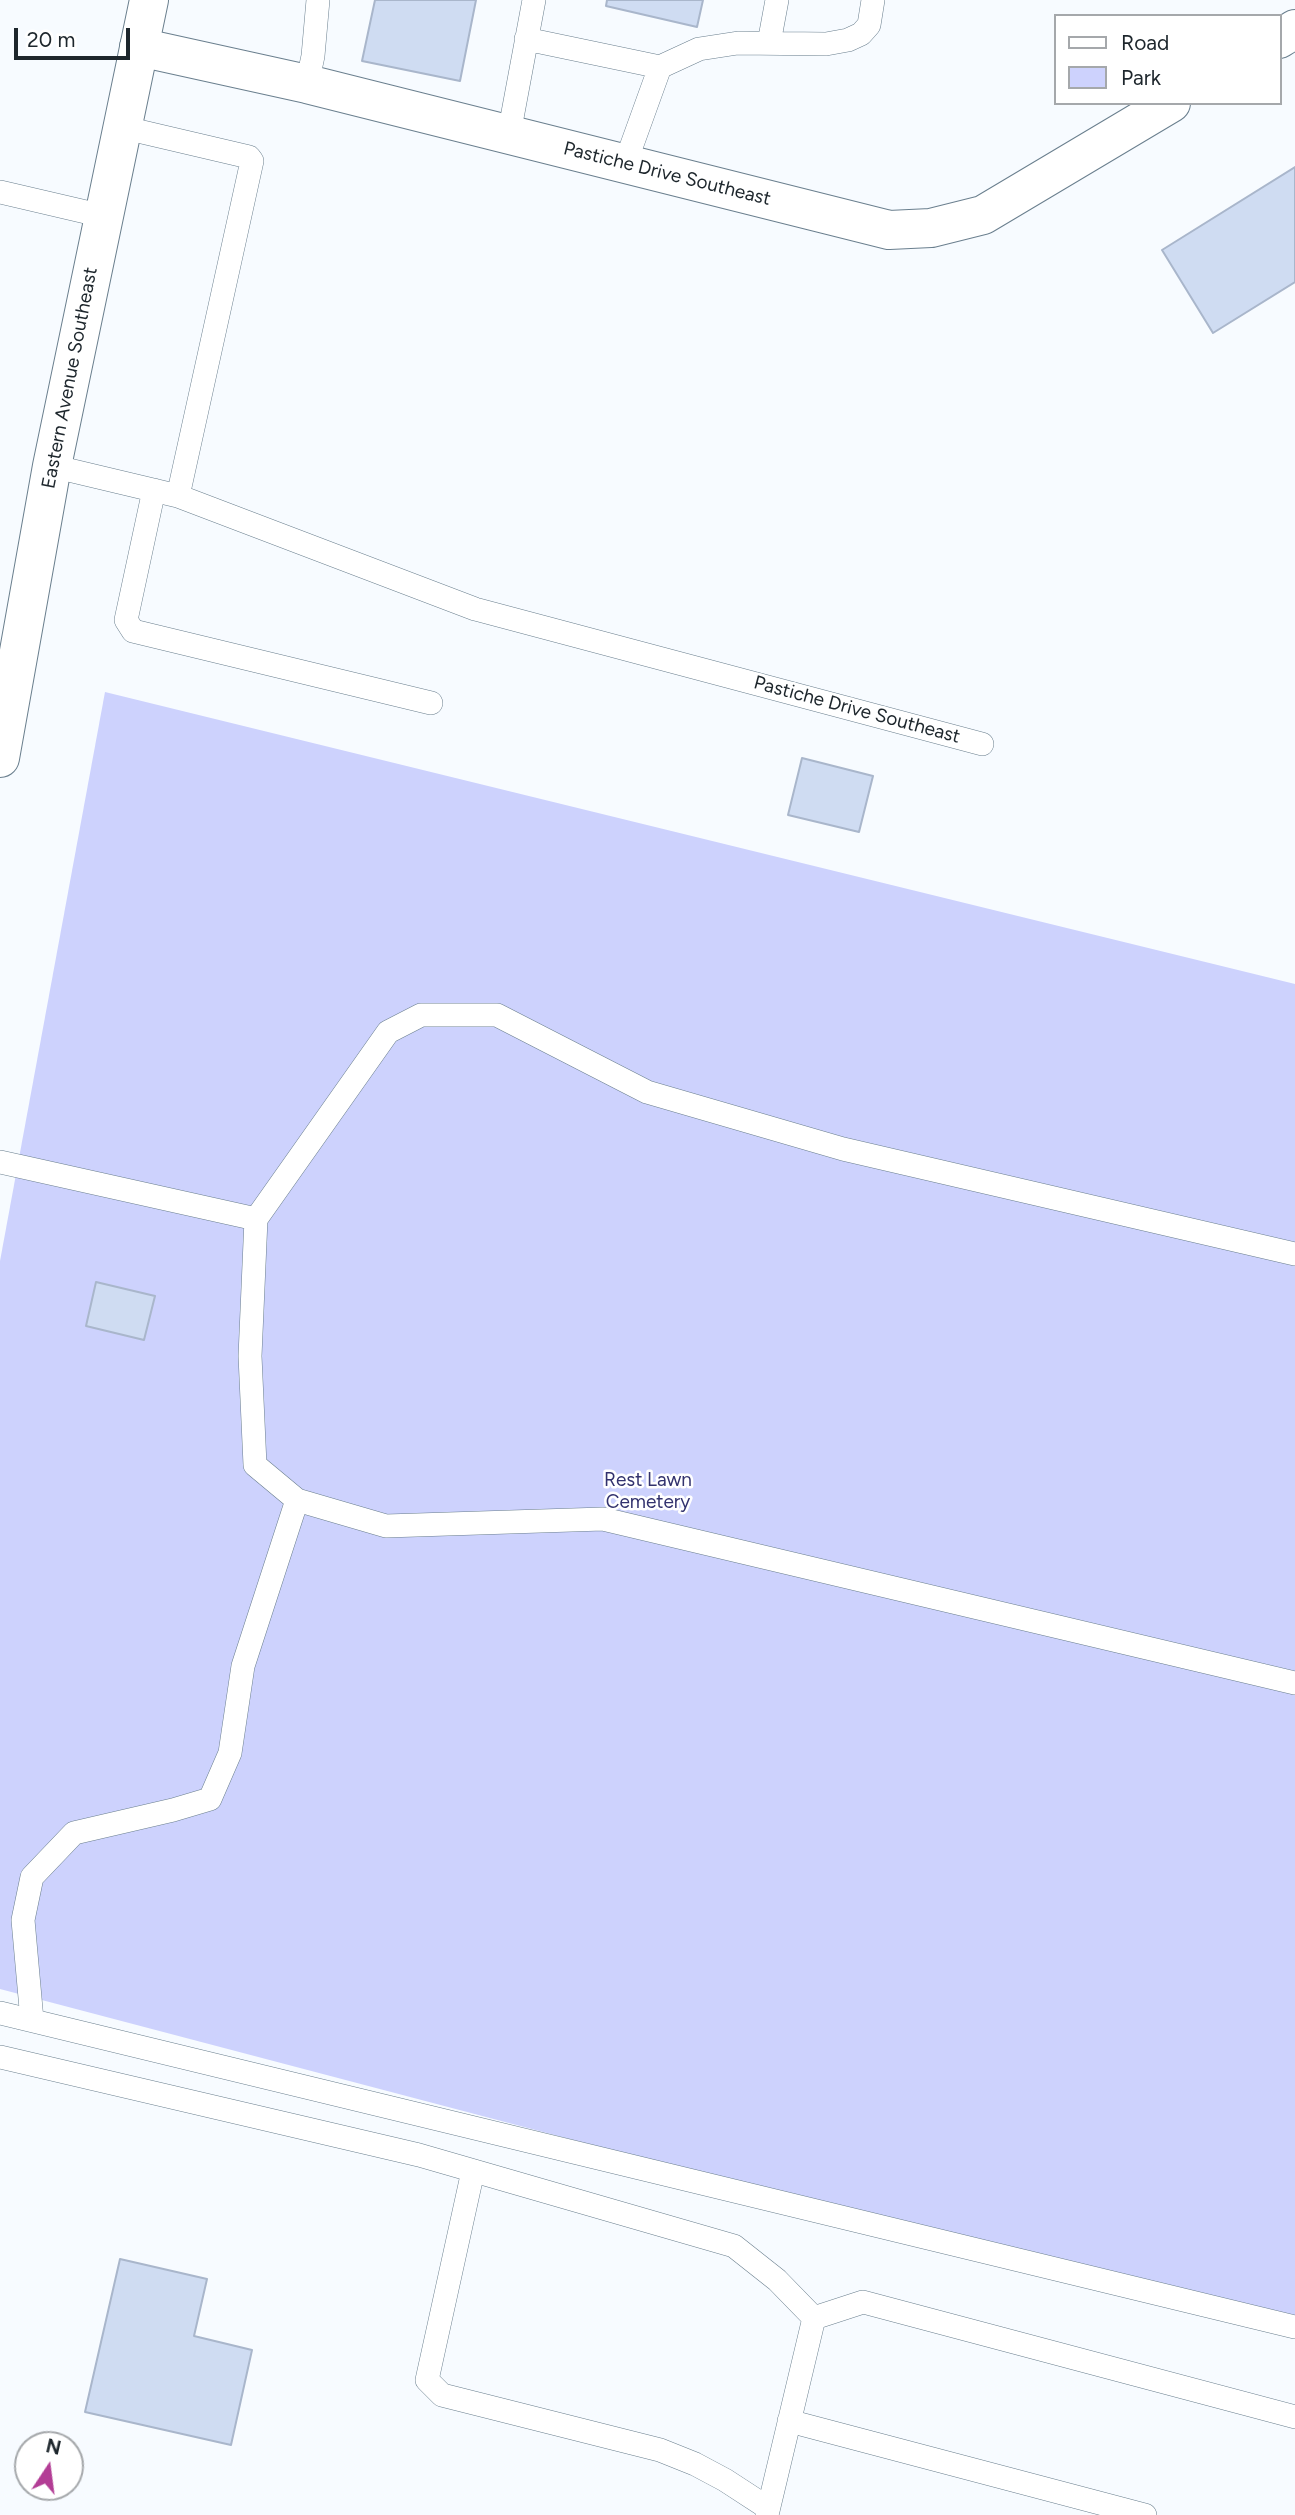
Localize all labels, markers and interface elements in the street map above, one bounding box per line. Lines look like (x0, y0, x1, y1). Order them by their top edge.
scale bar (18, 14, 133, 58)
legend (1054, 14, 1281, 105)
text: 20 m (27, 27, 75, 52)
text: Road (1121, 30, 1169, 55)
text: Park (1121, 65, 1161, 90)
street label: Pastiche Drive Southeast (561, 137, 773, 211)
street label: Eastern Avenue Southeast (37, 265, 103, 491)
street label: Pastiche Drive Southeast (751, 671, 963, 749)
park label: Rest Lawn Cemetery (604, 1469, 692, 1513)
north arrow (14, 2431, 84, 2501)
text: N (44, 2434, 63, 2460)

